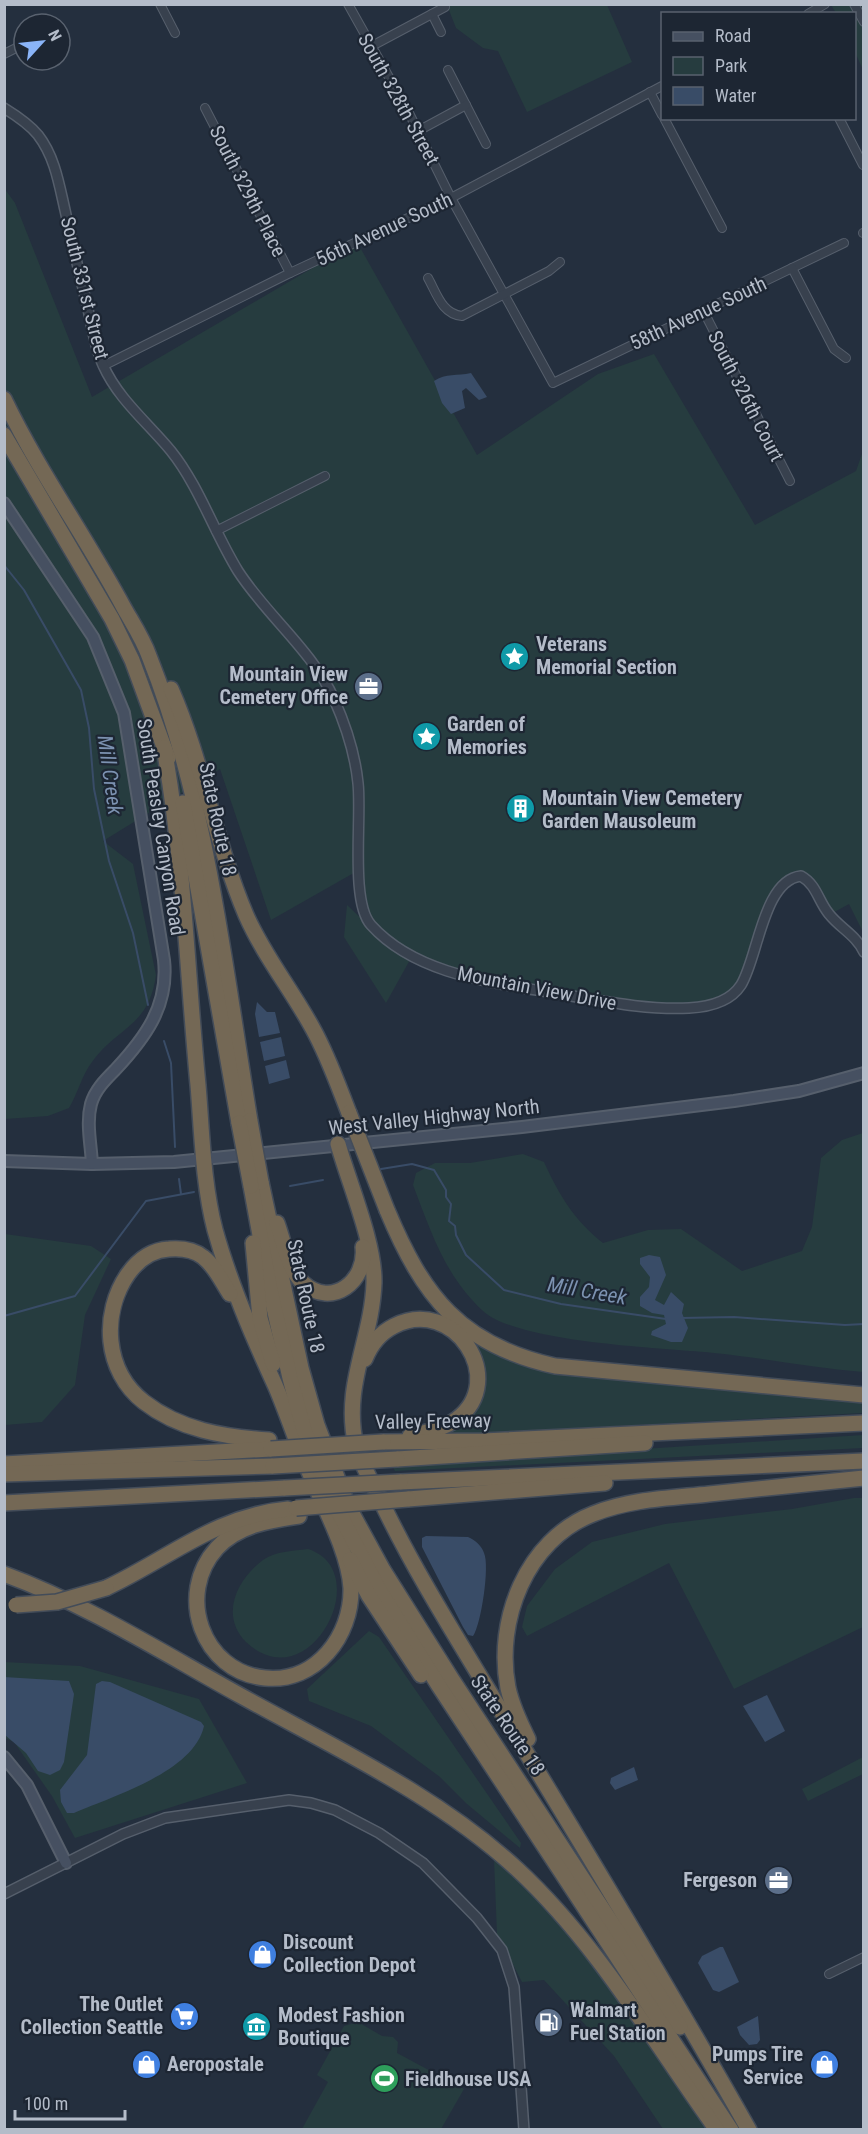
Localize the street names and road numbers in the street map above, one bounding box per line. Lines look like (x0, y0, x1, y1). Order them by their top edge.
street label: South 328th Street (353, 29, 445, 169)
street label: South 329th Place (205, 121, 291, 261)
street label: 56th Avenue South (312, 187, 456, 271)
street label: South 331st Street (56, 214, 114, 362)
street label: 58th Avenue South (626, 271, 770, 355)
street label: South 326th Court (703, 327, 789, 465)
street label: South Peasley Canyon Road (132, 717, 190, 937)
street label: State Route 18 (194, 760, 242, 878)
street label: Mountain View Drive (455, 961, 619, 1015)
street label: West Valley Highway North (327, 1094, 541, 1140)
street label: State Route 18 (282, 1237, 330, 1355)
street label: Valley Freeway (375, 1408, 491, 1434)
street label: State Route 18 (466, 1670, 550, 1780)

